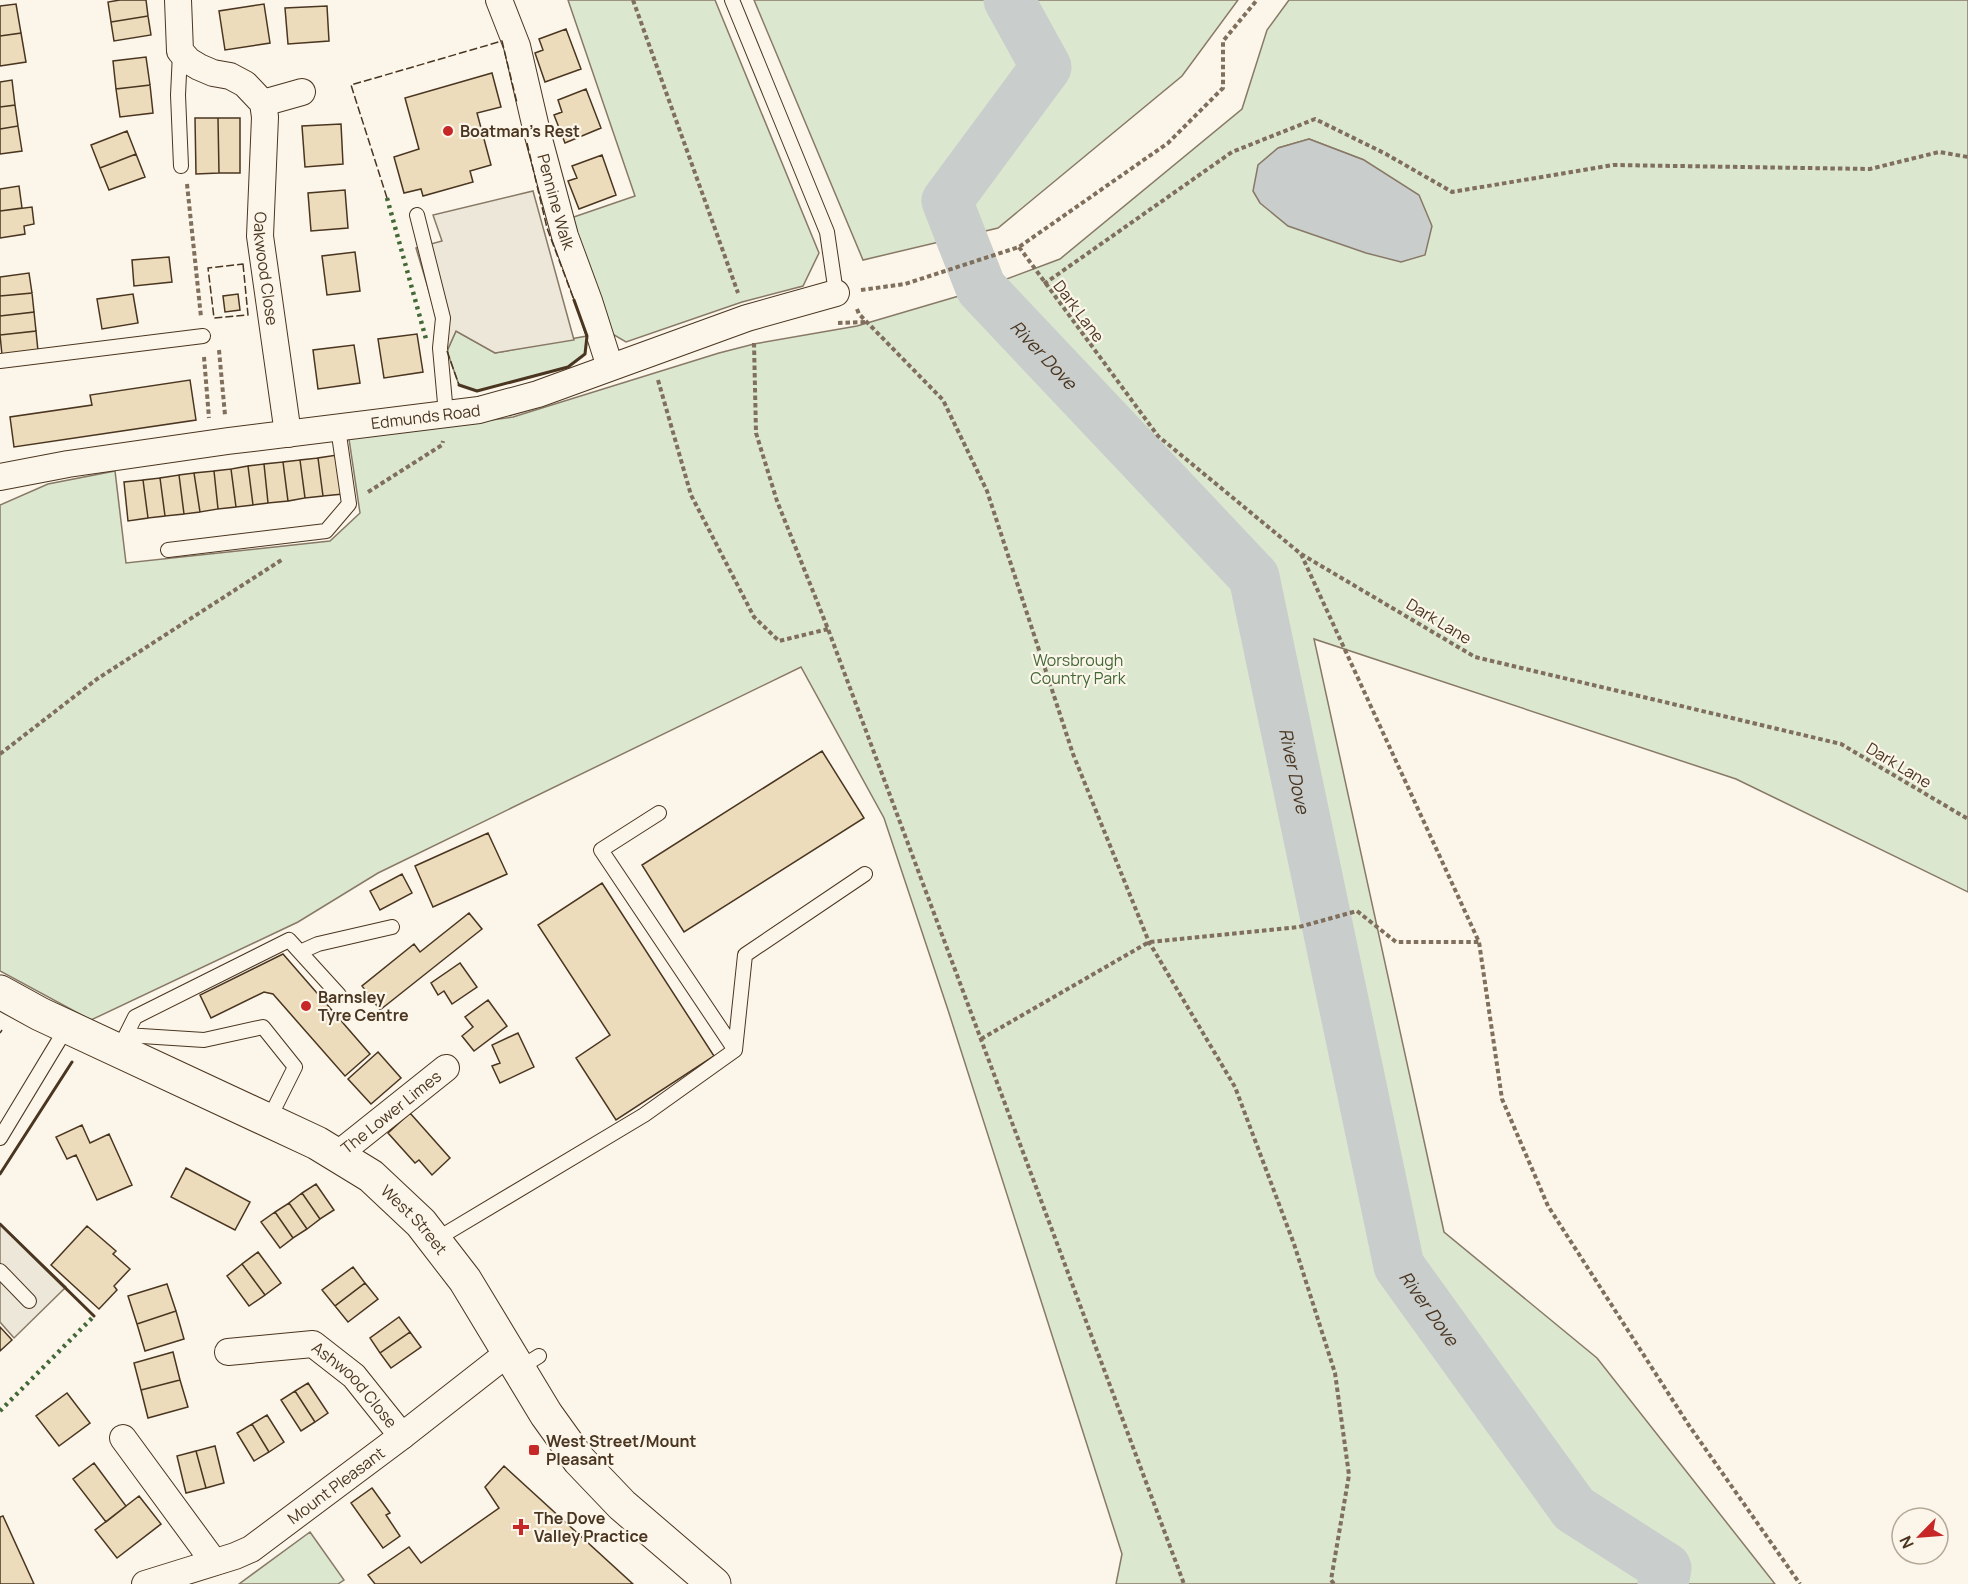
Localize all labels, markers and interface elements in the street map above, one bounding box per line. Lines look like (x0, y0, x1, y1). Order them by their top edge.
place label: Boatman's Rest (460, 120, 580, 142)
marker: Boatman's Rest (441, 124, 455, 138)
street label: Pennine Walk (532, 151, 580, 254)
street label: Oakwood Close (249, 211, 284, 327)
street label: Dark Lane (1048, 275, 1110, 347)
water label: River Dove (1005, 315, 1083, 395)
street label: Edmunds Road (370, 399, 482, 434)
street label: Dark Lane (1402, 593, 1476, 649)
park label: Worsbrough Country Park (1030, 649, 1127, 689)
water label: River Dove (1274, 726, 1316, 817)
street label: Dark Lane (1862, 737, 1936, 793)
place label: Barnsley Tyre Centre (318, 986, 409, 1026)
marker: Barnsley Tyre Centre (299, 999, 313, 1013)
street label: The Lower Limes (336, 1065, 446, 1159)
street label: West Street (376, 1180, 452, 1259)
water label: River Dove (1394, 1266, 1465, 1351)
street label: Ashwood Close (308, 1336, 402, 1433)
place label: West Street/Mount Pleasant (546, 1430, 696, 1470)
street label: Mount Pleasant (283, 1442, 389, 1529)
marker: West Street/Mount Pleasant (527, 1443, 541, 1457)
north arrow (1890, 1506, 1950, 1566)
place label: The Dove Valley Practice (534, 1507, 649, 1547)
marker: The Dove Valley Practice (512, 1518, 530, 1536)
text: N (1894, 1532, 1919, 1552)

